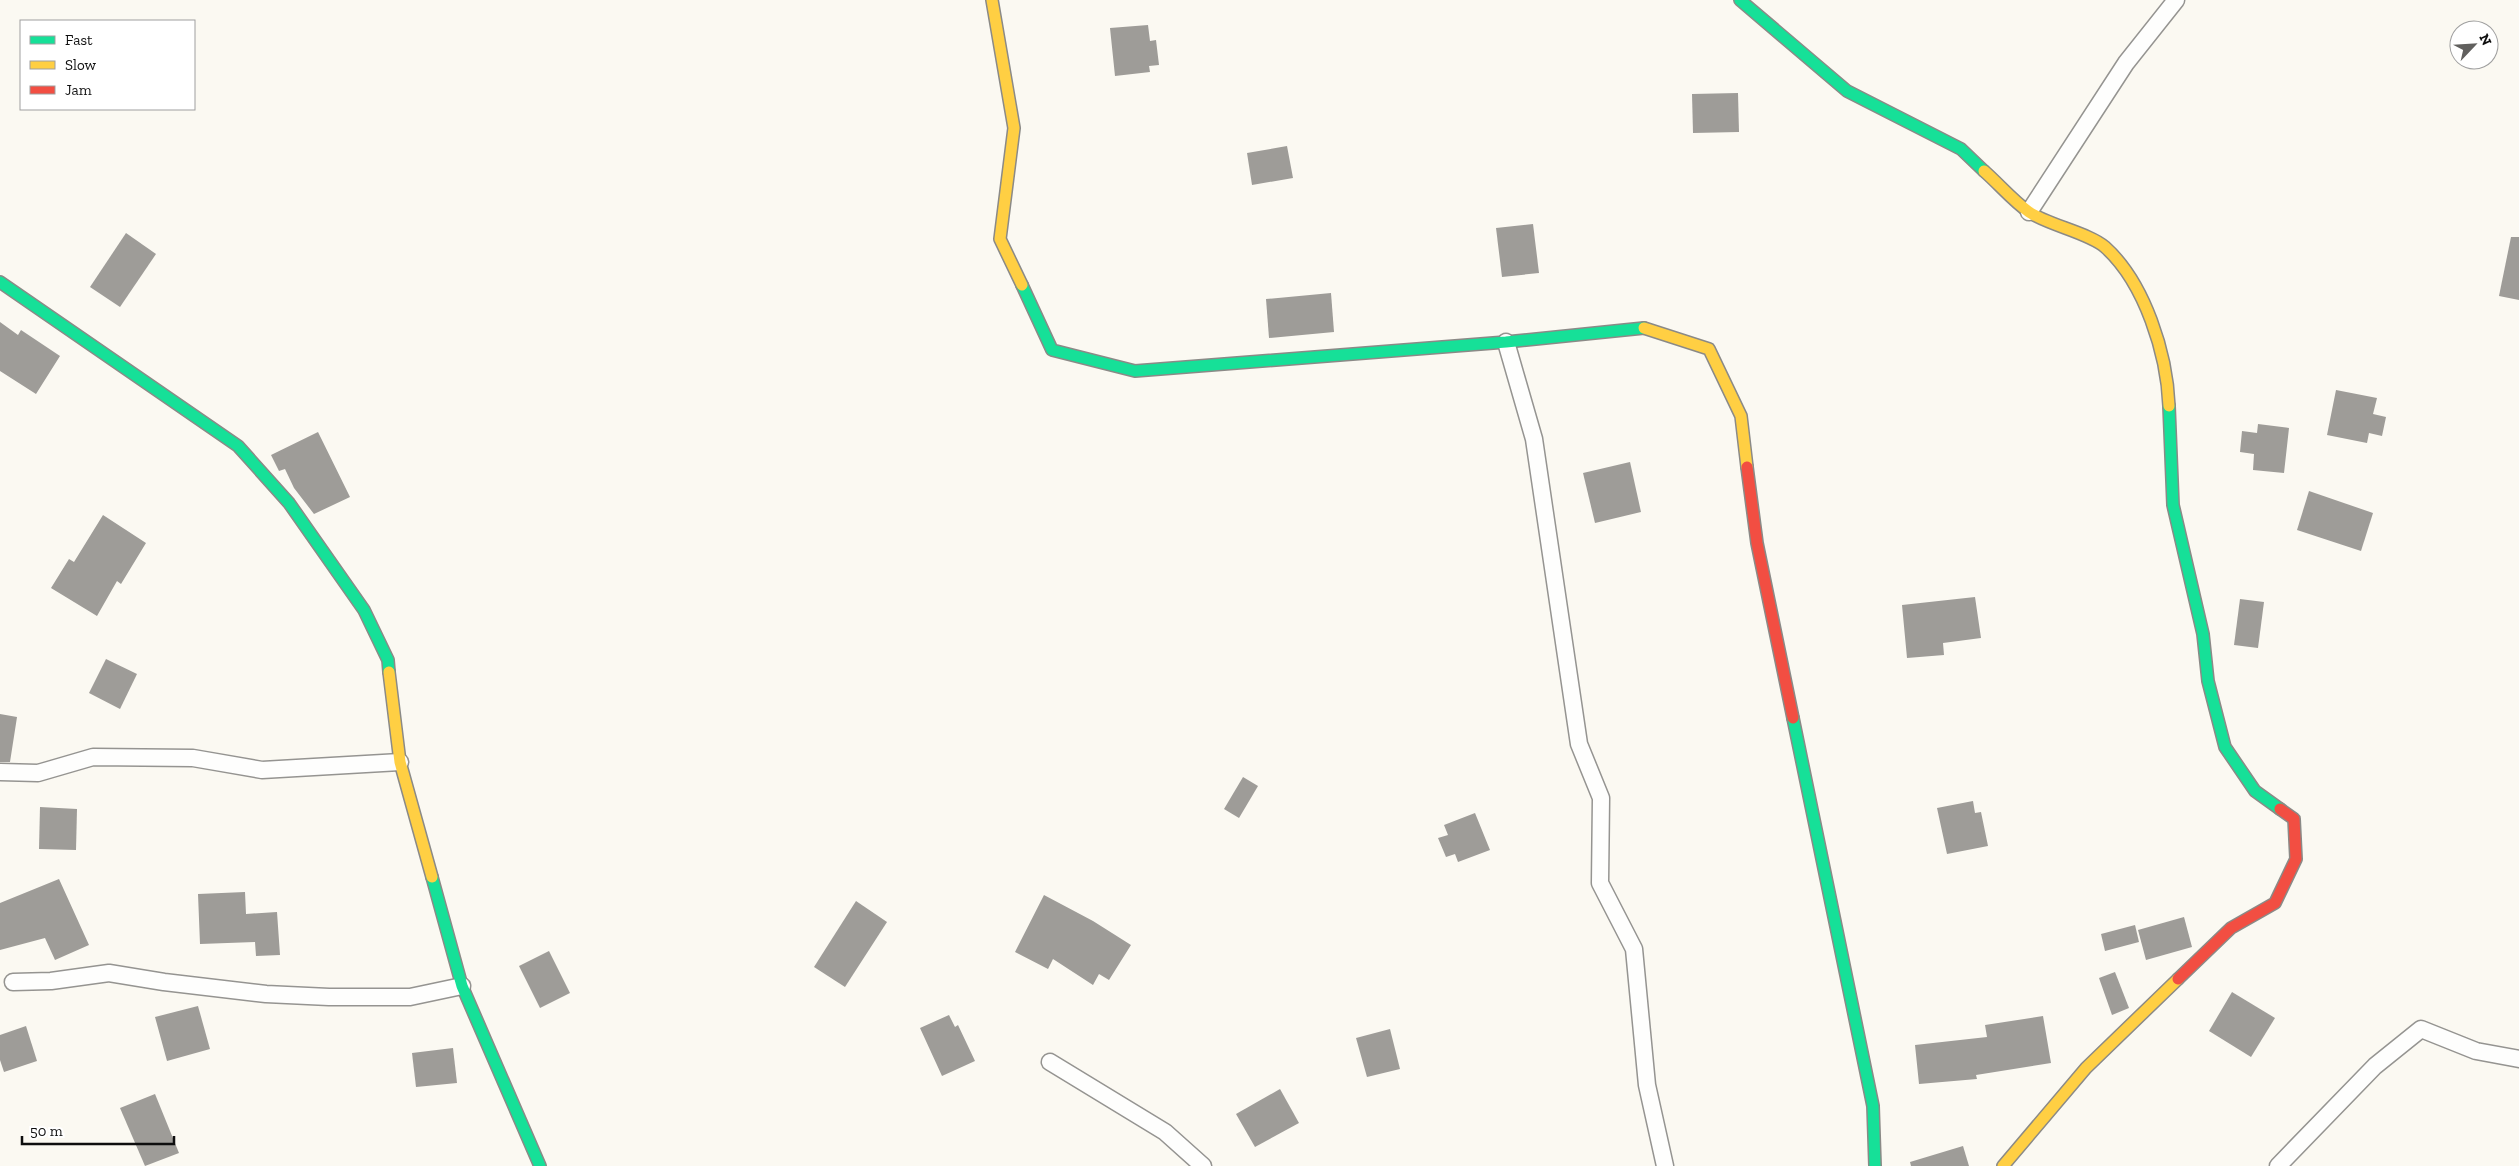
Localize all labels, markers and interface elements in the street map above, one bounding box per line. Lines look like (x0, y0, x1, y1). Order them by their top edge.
legend (20, 20, 195, 110)
north arrow (2449, 20, 2499, 70)
text: Fast (65, 31, 93, 49)
text: N (2475, 31, 2495, 48)
text: Slow (65, 56, 97, 74)
text: Jam (65, 81, 92, 99)
scale bar (22, 1114, 175, 1146)
text: 50 m (30, 1122, 63, 1140)

